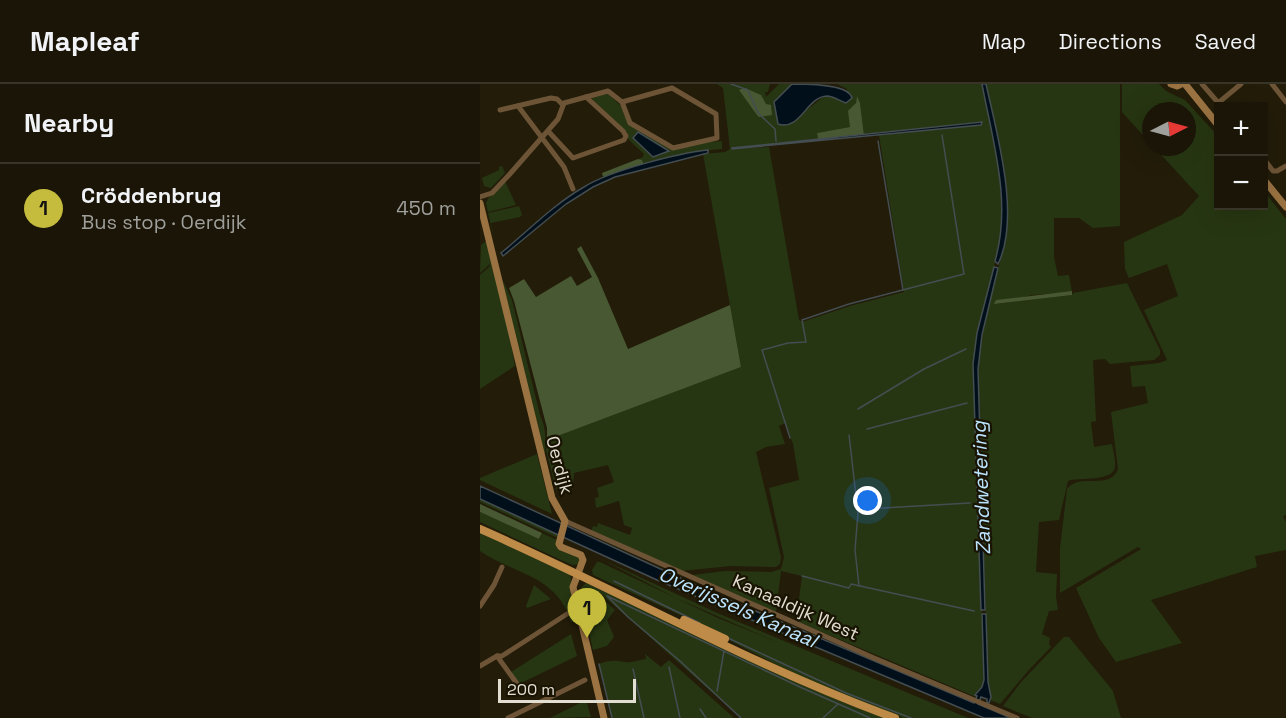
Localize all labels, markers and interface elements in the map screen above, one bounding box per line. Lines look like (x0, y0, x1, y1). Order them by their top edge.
text: Mapleaf (30, 23, 140, 59)
text: Map (982, 28, 1026, 55)
text: Directions (1059, 28, 1162, 55)
text: Saved (1195, 28, 1256, 55)
north arrow (1142, 102, 1196, 156)
map controls (1214, 102, 1268, 210)
button: + (1214, 102, 1268, 156)
text: Nearby (24, 106, 114, 140)
button: − (1214, 156, 1268, 210)
text: Cröddenbrug (81, 181, 222, 209)
text: 1 (39, 195, 48, 221)
text: 450 m (396, 195, 456, 221)
text: Bus stop · Oerdijk (81, 209, 246, 235)
water label: Zandwetering (966, 420, 996, 555)
street label: Oerdijk (541, 433, 579, 497)
your location (853, 486, 882, 515)
water label: Overijssels Kanaal (655, 560, 823, 654)
street label: Kanaaldijk West (729, 569, 863, 645)
pin: 1 (568, 588, 606, 638)
scale bar (498, 676, 636, 704)
text: 200 m (507, 679, 555, 700)

